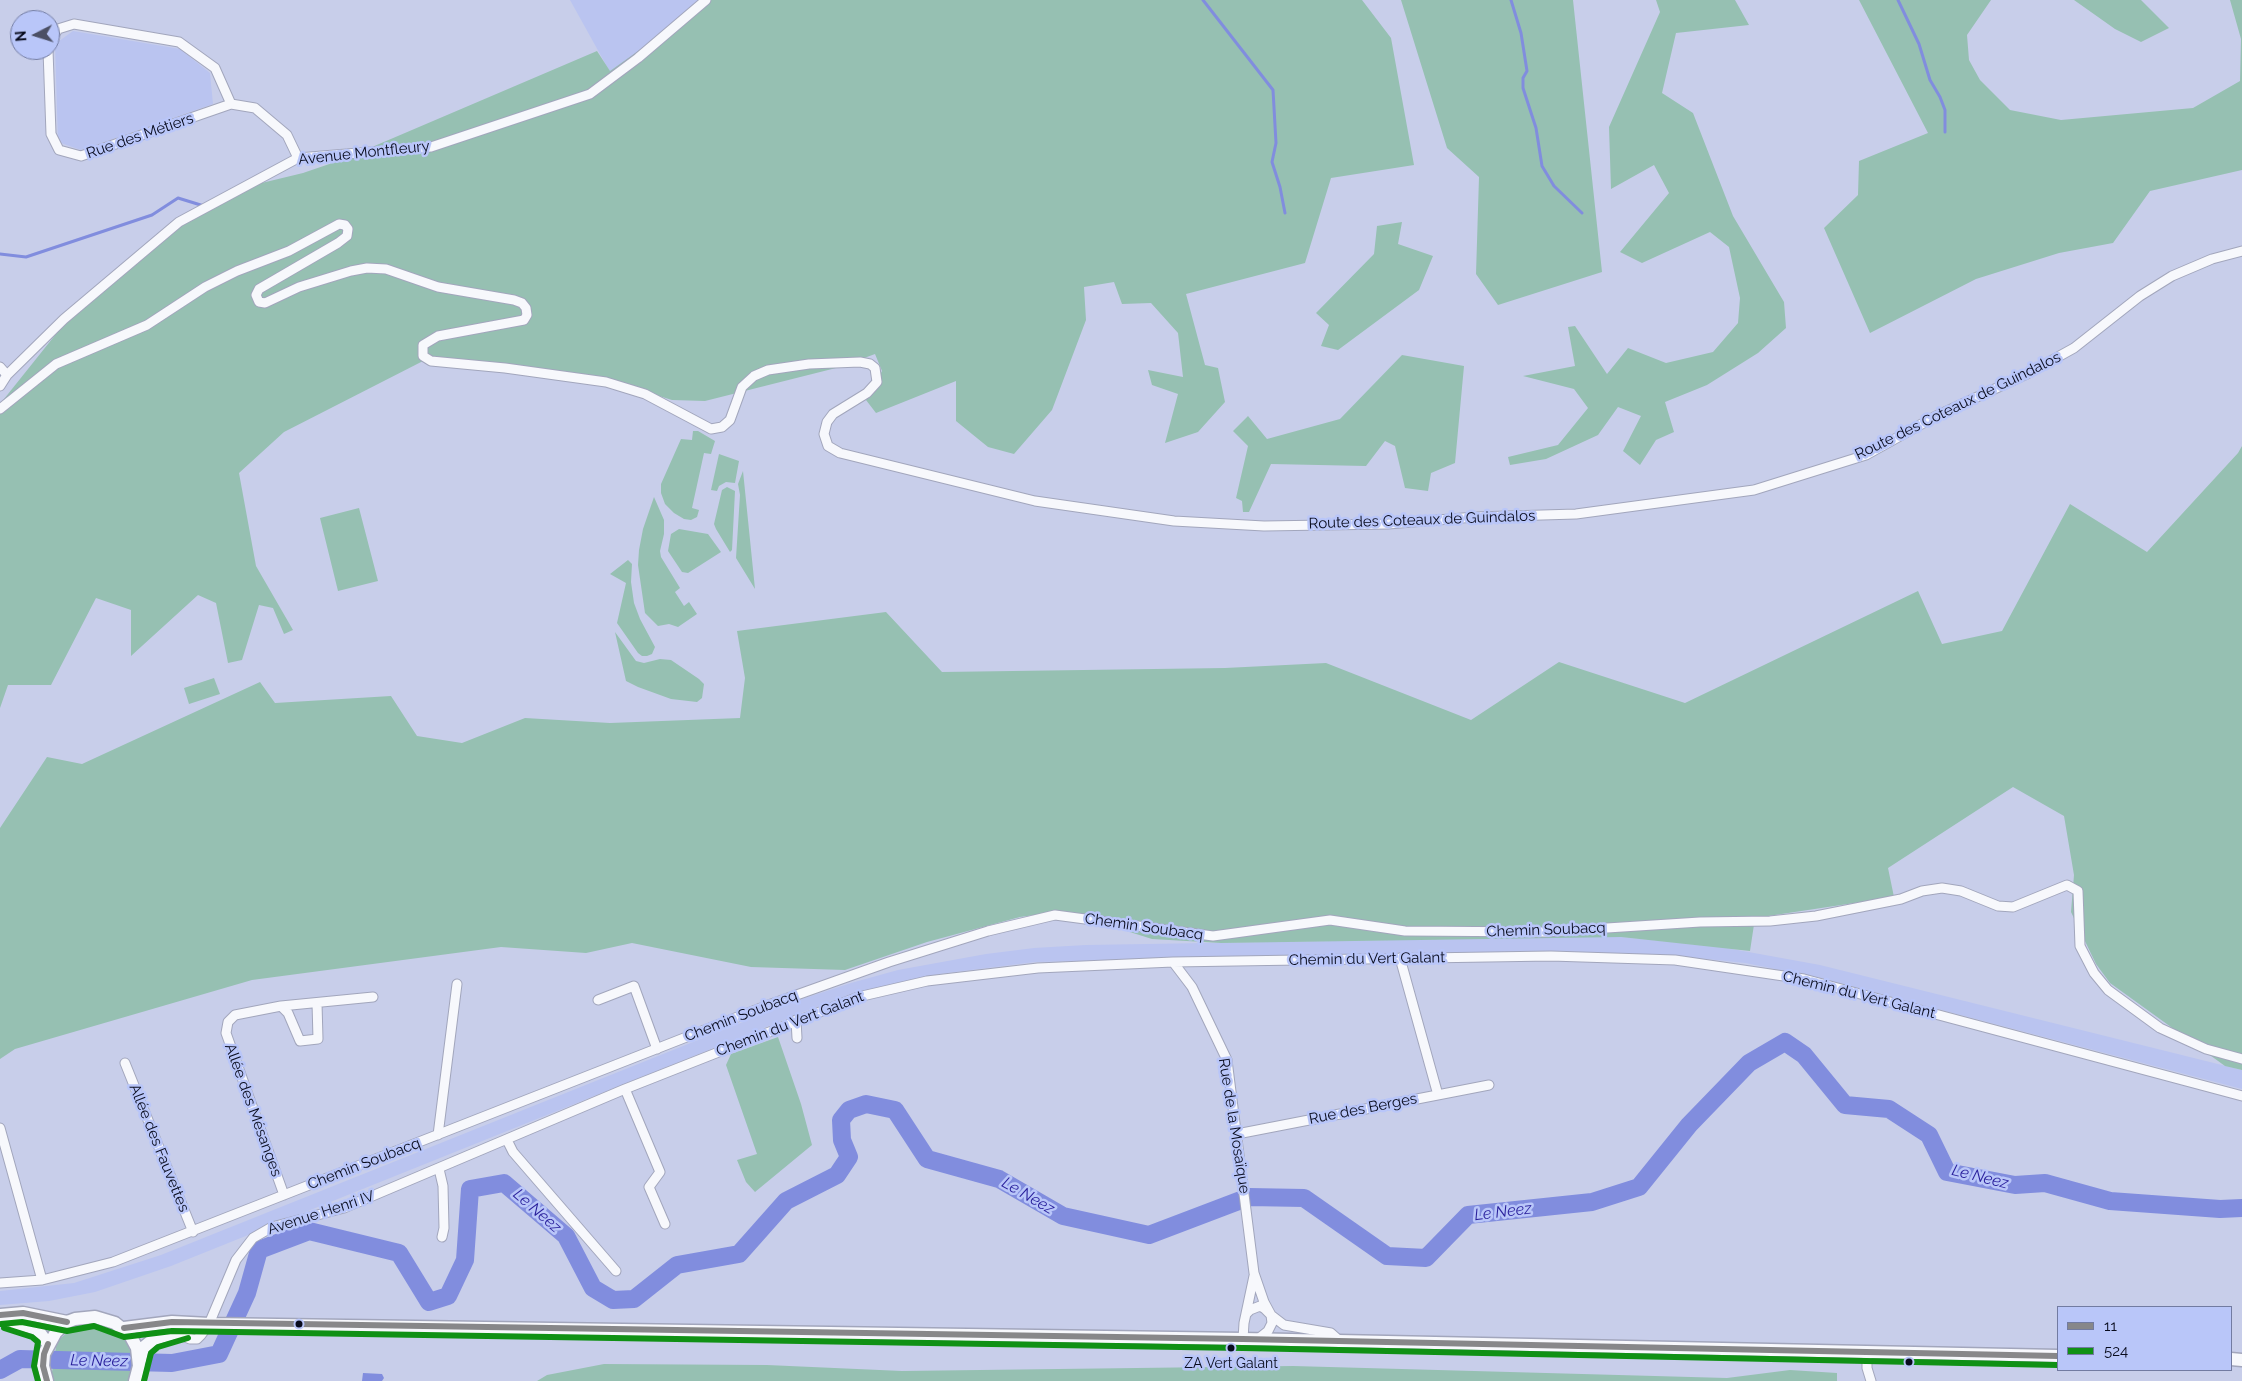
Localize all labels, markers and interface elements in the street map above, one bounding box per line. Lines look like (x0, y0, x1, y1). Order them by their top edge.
north arrow (10, 10, 60, 60)
text: N (13, 30, 29, 42)
street label: Rue des Métiers (84, 109, 196, 163)
street label: Avenue Montfleury (297, 137, 431, 169)
street label: Route des Coteaux de Guindalos (1852, 348, 2064, 464)
street label: Route des Coteaux de Guindalos (1308, 507, 1536, 533)
street label: Chemin Soubacq (1084, 910, 1204, 944)
street label: Chemin Soubacq (1486, 919, 1606, 941)
street label: Chemin du Vert Galant (1289, 949, 1445, 969)
street label: Chemin du Vert Galant (1781, 967, 1937, 1023)
street label: Chemin Soubacq (682, 986, 800, 1046)
street label: Chemin du Vert Galant (714, 988, 866, 1060)
street label: Allée des Mésanges (221, 1041, 285, 1179)
street label: Rue de la Mosaïque (1214, 1057, 1254, 1195)
street label: Allée des Fauvettes (125, 1081, 193, 1215)
street label: Rue des Berges (1307, 1090, 1419, 1128)
street label: Chemin Soubacq (305, 1134, 423, 1194)
water label: Le Neez (1950, 1161, 2010, 1193)
water label: Le Neez (998, 1173, 1058, 1219)
water label: Le Neez (509, 1185, 565, 1237)
street label: Avenue Henri IV (265, 1187, 377, 1239)
water label: Le Neez (1473, 1199, 1533, 1225)
legend (2057, 1306, 2232, 1371)
text: 11 (2104, 1317, 2117, 1335)
unlabelled marker (294, 1319, 304, 1329)
text: 524 (2104, 1342, 2128, 1360)
marker: ZA Vert Galant (1226, 1343, 1236, 1353)
water label: Le Neez (70, 1351, 128, 1371)
place label: ZA Vert Galant (1184, 1356, 1278, 1372)
unlabelled marker (1904, 1357, 1914, 1367)

